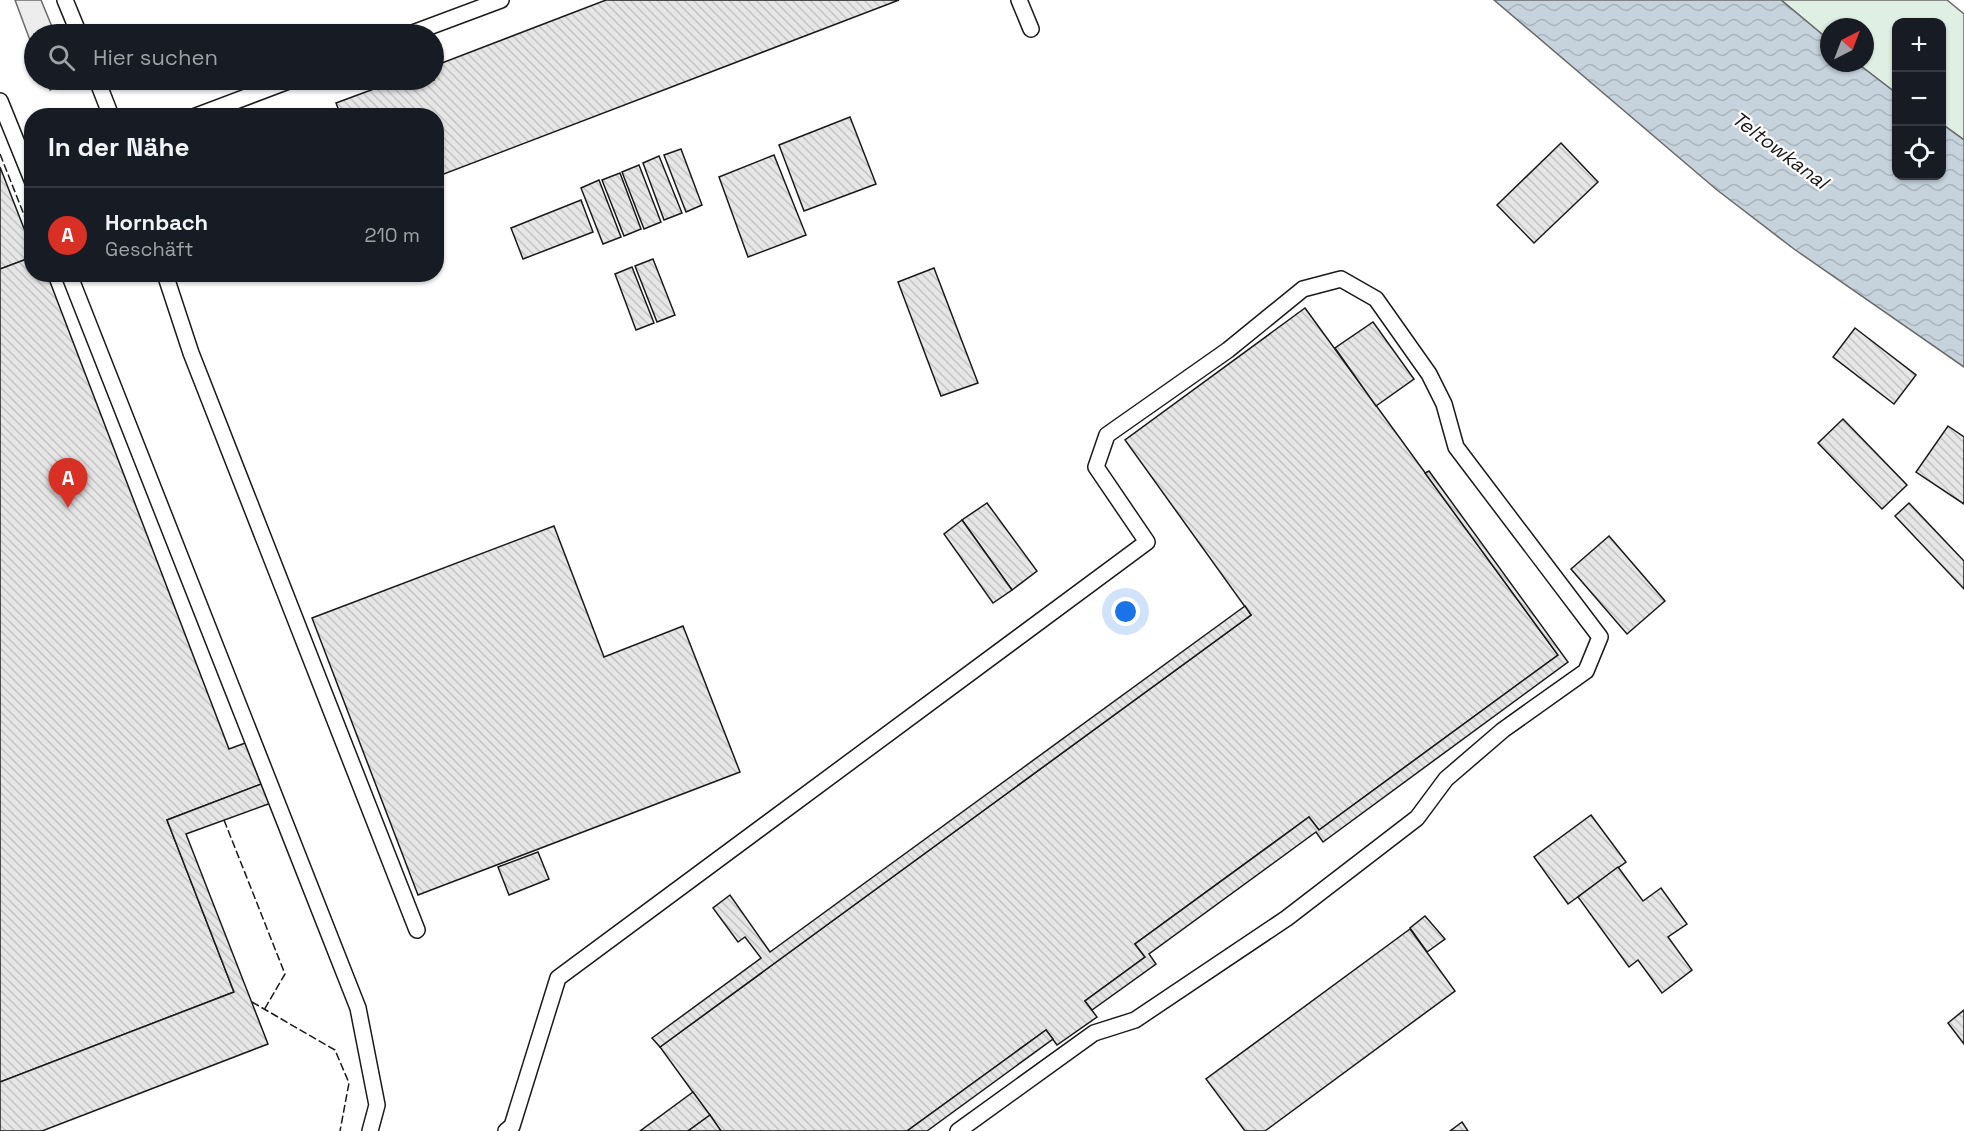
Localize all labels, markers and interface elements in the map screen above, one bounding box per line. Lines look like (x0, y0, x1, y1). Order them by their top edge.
north arrow (1820, 18, 1874, 72)
map controls (1892, 18, 1946, 180)
button: + (1892, 18, 1946, 72)
search box (24, 24, 444, 90)
icon: search (45, 41, 78, 74)
text: Hier suchen (93, 43, 218, 71)
button: − (1892, 72, 1946, 126)
water label: Teltowkanal (1727, 105, 1835, 196)
button: locate (1892, 126, 1946, 180)
text: In der Nähe (48, 130, 189, 164)
text: Hornbach (105, 208, 208, 236)
text: A (61, 222, 74, 248)
text: 210 m (364, 222, 420, 248)
text: Geschäft (105, 236, 193, 262)
pin: A (48, 458, 88, 508)
your location (1111, 597, 1140, 626)

